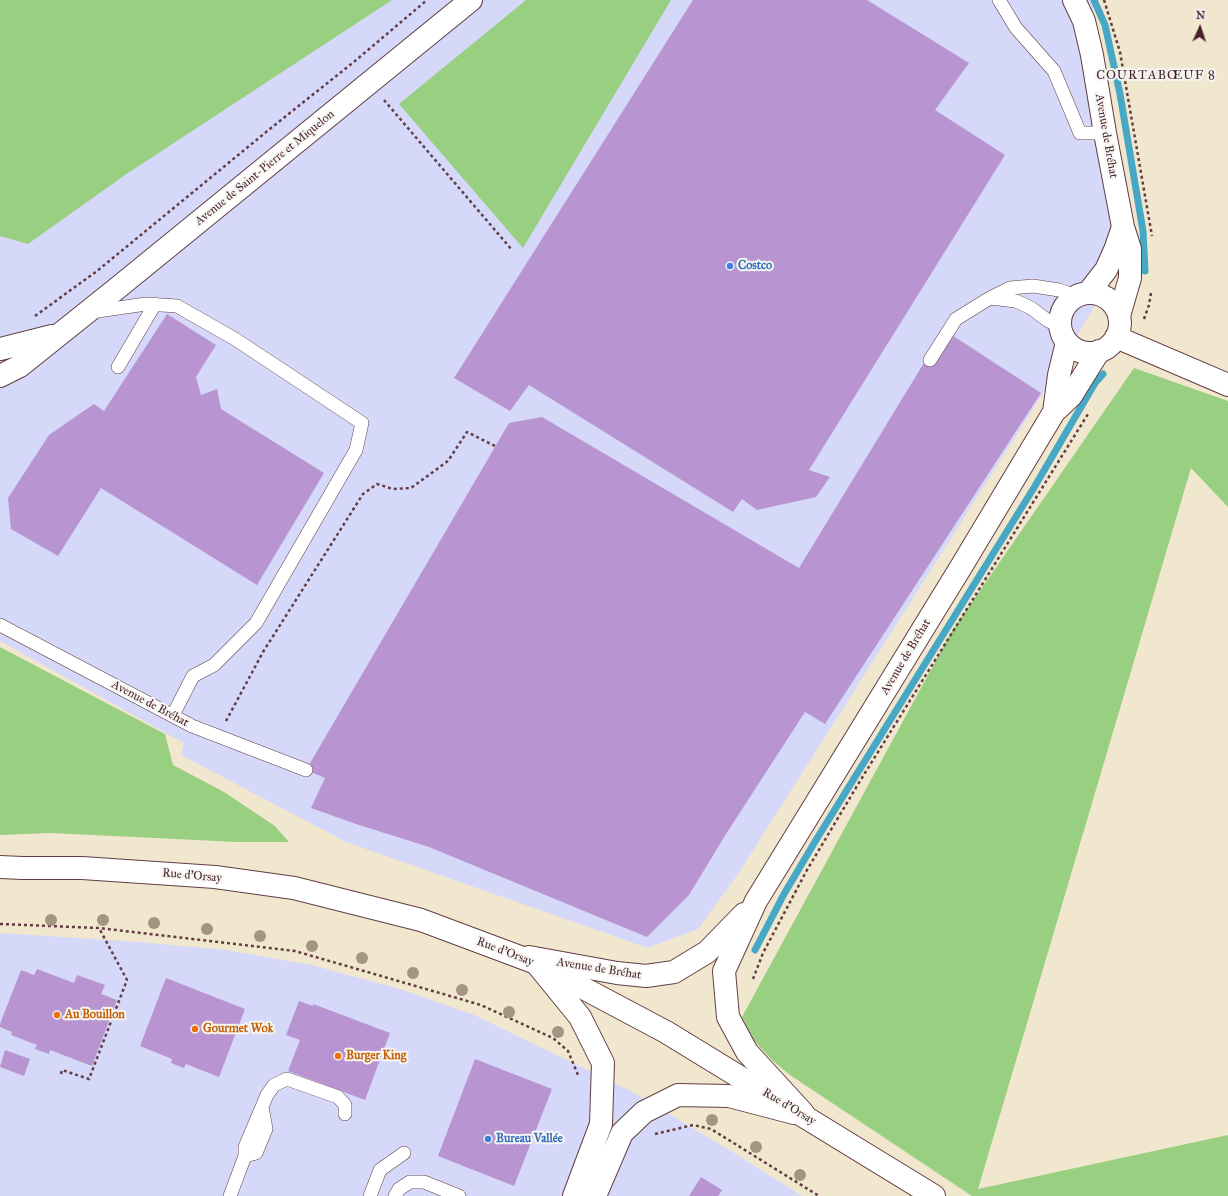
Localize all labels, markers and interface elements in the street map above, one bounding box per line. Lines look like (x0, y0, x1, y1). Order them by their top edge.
north arrow (1180, 8, 1220, 48)
text: N (1196, 9, 1206, 22)
district label: COURTABŒUF 8 (1096, 68, 1216, 84)
street label: Avenue de Bréhat (1091, 93, 1121, 179)
street label: Avenue de Saint-Pierre et Miquelon (192, 107, 338, 229)
place label: Costco (738, 259, 772, 273)
marker: Costco (725, 261, 735, 271)
street label: Avenue de Bréhat (878, 617, 934, 697)
street label: Avenue de Bréhat (109, 678, 191, 730)
street label: Rue d'Orsay (162, 866, 222, 886)
street label: Rue d'Orsay (474, 935, 536, 969)
street label: Avenue de Bréhat (556, 955, 642, 983)
place label: Au Bouillon (65, 1008, 125, 1022)
marker: Au Bouillon (52, 1010, 62, 1020)
place label: Gourmet Wok (203, 1022, 273, 1036)
marker: Gourmet Wok (190, 1024, 200, 1034)
place label: Burger King (346, 1049, 406, 1063)
marker: Burger King (333, 1051, 343, 1061)
street label: Rue d'Orsay (760, 1085, 818, 1129)
place label: Bureau Vallée (496, 1132, 563, 1146)
marker: Bureau Vallée (483, 1134, 493, 1144)

